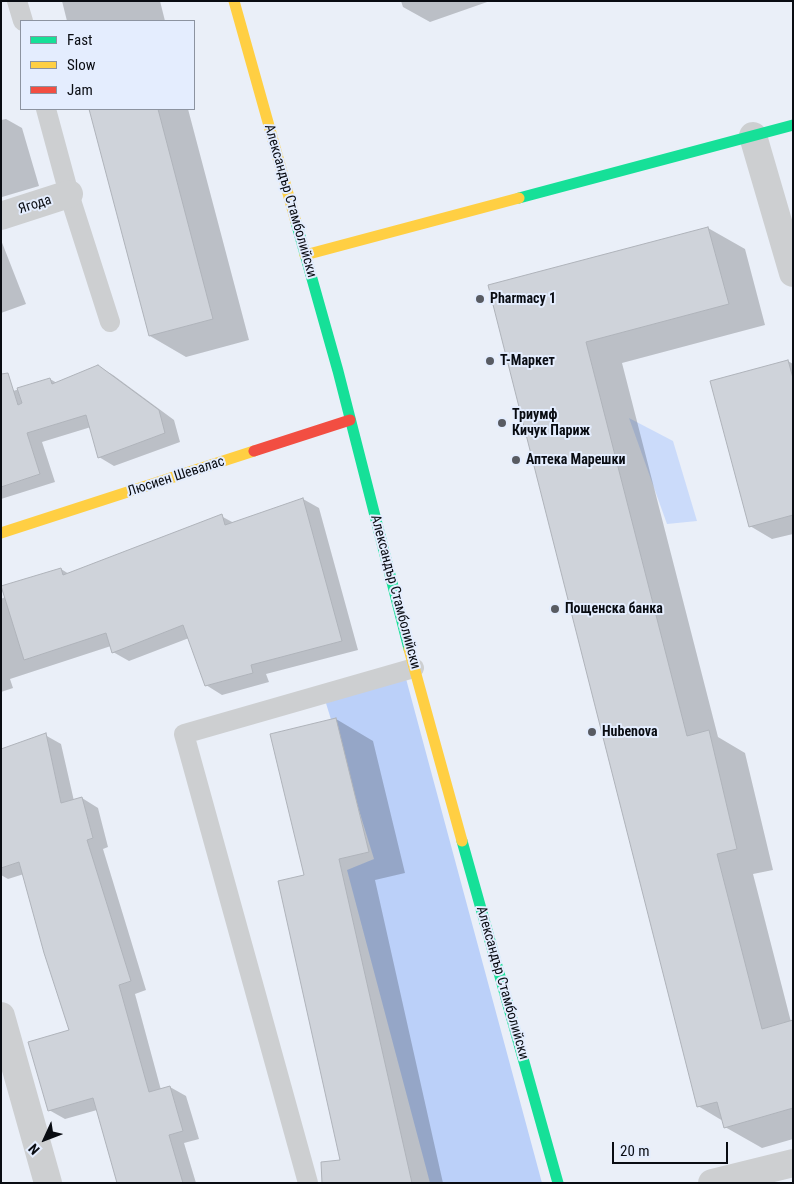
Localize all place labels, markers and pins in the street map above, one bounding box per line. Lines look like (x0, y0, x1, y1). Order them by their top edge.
place label: Pharmacy 1 (490, 291, 556, 307)
marker: Pharmacy 1 (474, 293, 486, 305)
place label: Т-Маркет (500, 353, 555, 369)
marker: Т-Маркет (484, 355, 496, 367)
place label: Триумф Кичук Париж (512, 407, 590, 440)
marker: Триумф Кичук Париж (496, 417, 508, 429)
place label: Аптека Марешки (526, 452, 626, 468)
marker: Аптека Марешки (510, 454, 522, 466)
place label: Пощенска банка (565, 601, 663, 617)
marker: Пощенска банка (549, 603, 561, 615)
place label: Hubenova (602, 724, 658, 740)
marker: Hubenova (586, 726, 598, 738)

